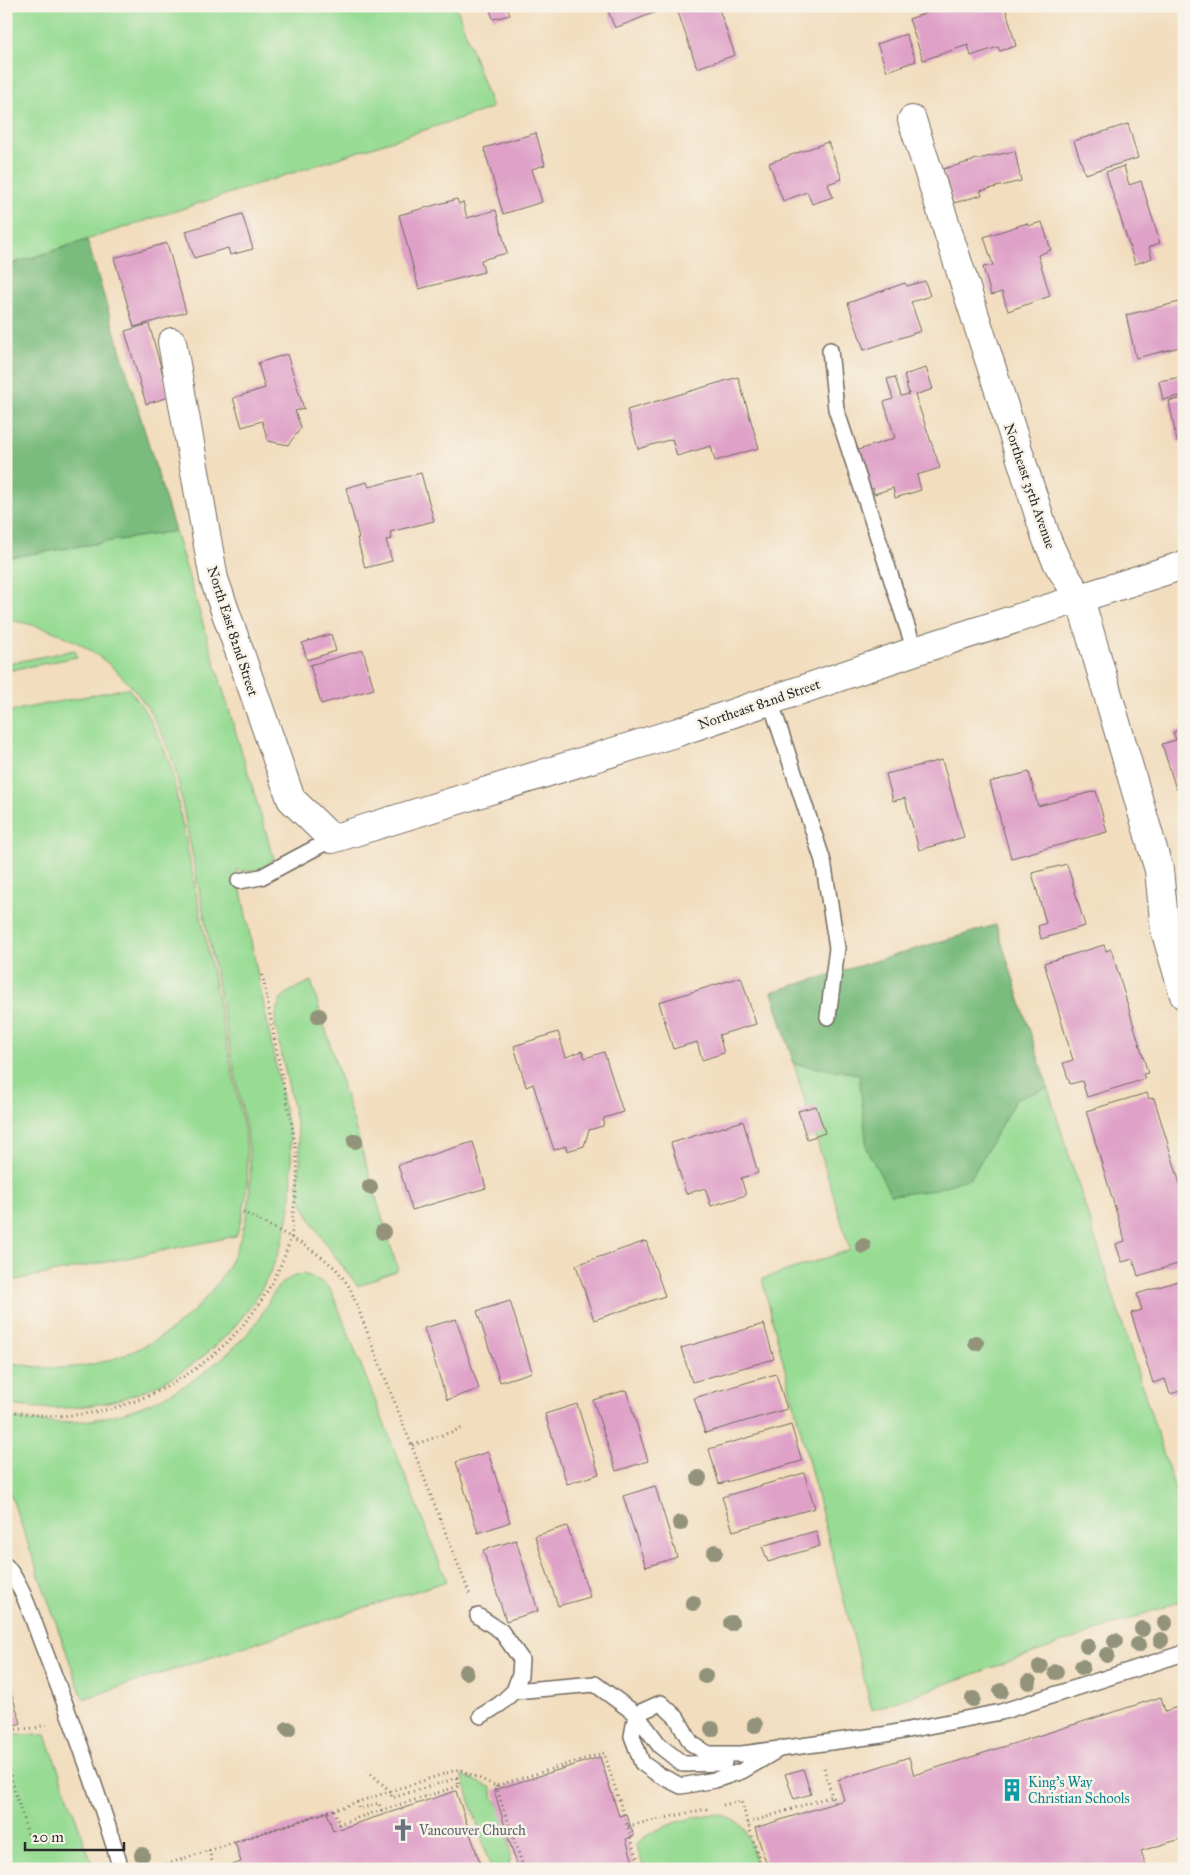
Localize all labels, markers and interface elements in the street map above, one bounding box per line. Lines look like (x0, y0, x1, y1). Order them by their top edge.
street label: Northeast 35th Avenue (1000, 421, 1059, 551)
street label: North East 82nd Street (204, 564, 262, 698)
street label: Northeast 82nd Street (696, 676, 823, 733)
place label: King's Way Christian Schools (1028, 1774, 1130, 1807)
building icon: King's Way Christian Schools (999, 1777, 1025, 1803)
church icon: Vancouver Church (390, 1817, 416, 1843)
scale bar (25, 1820, 124, 1852)
place label: Vancouver Church (418, 1822, 526, 1839)
text: 20 m (32, 1828, 64, 1846)

